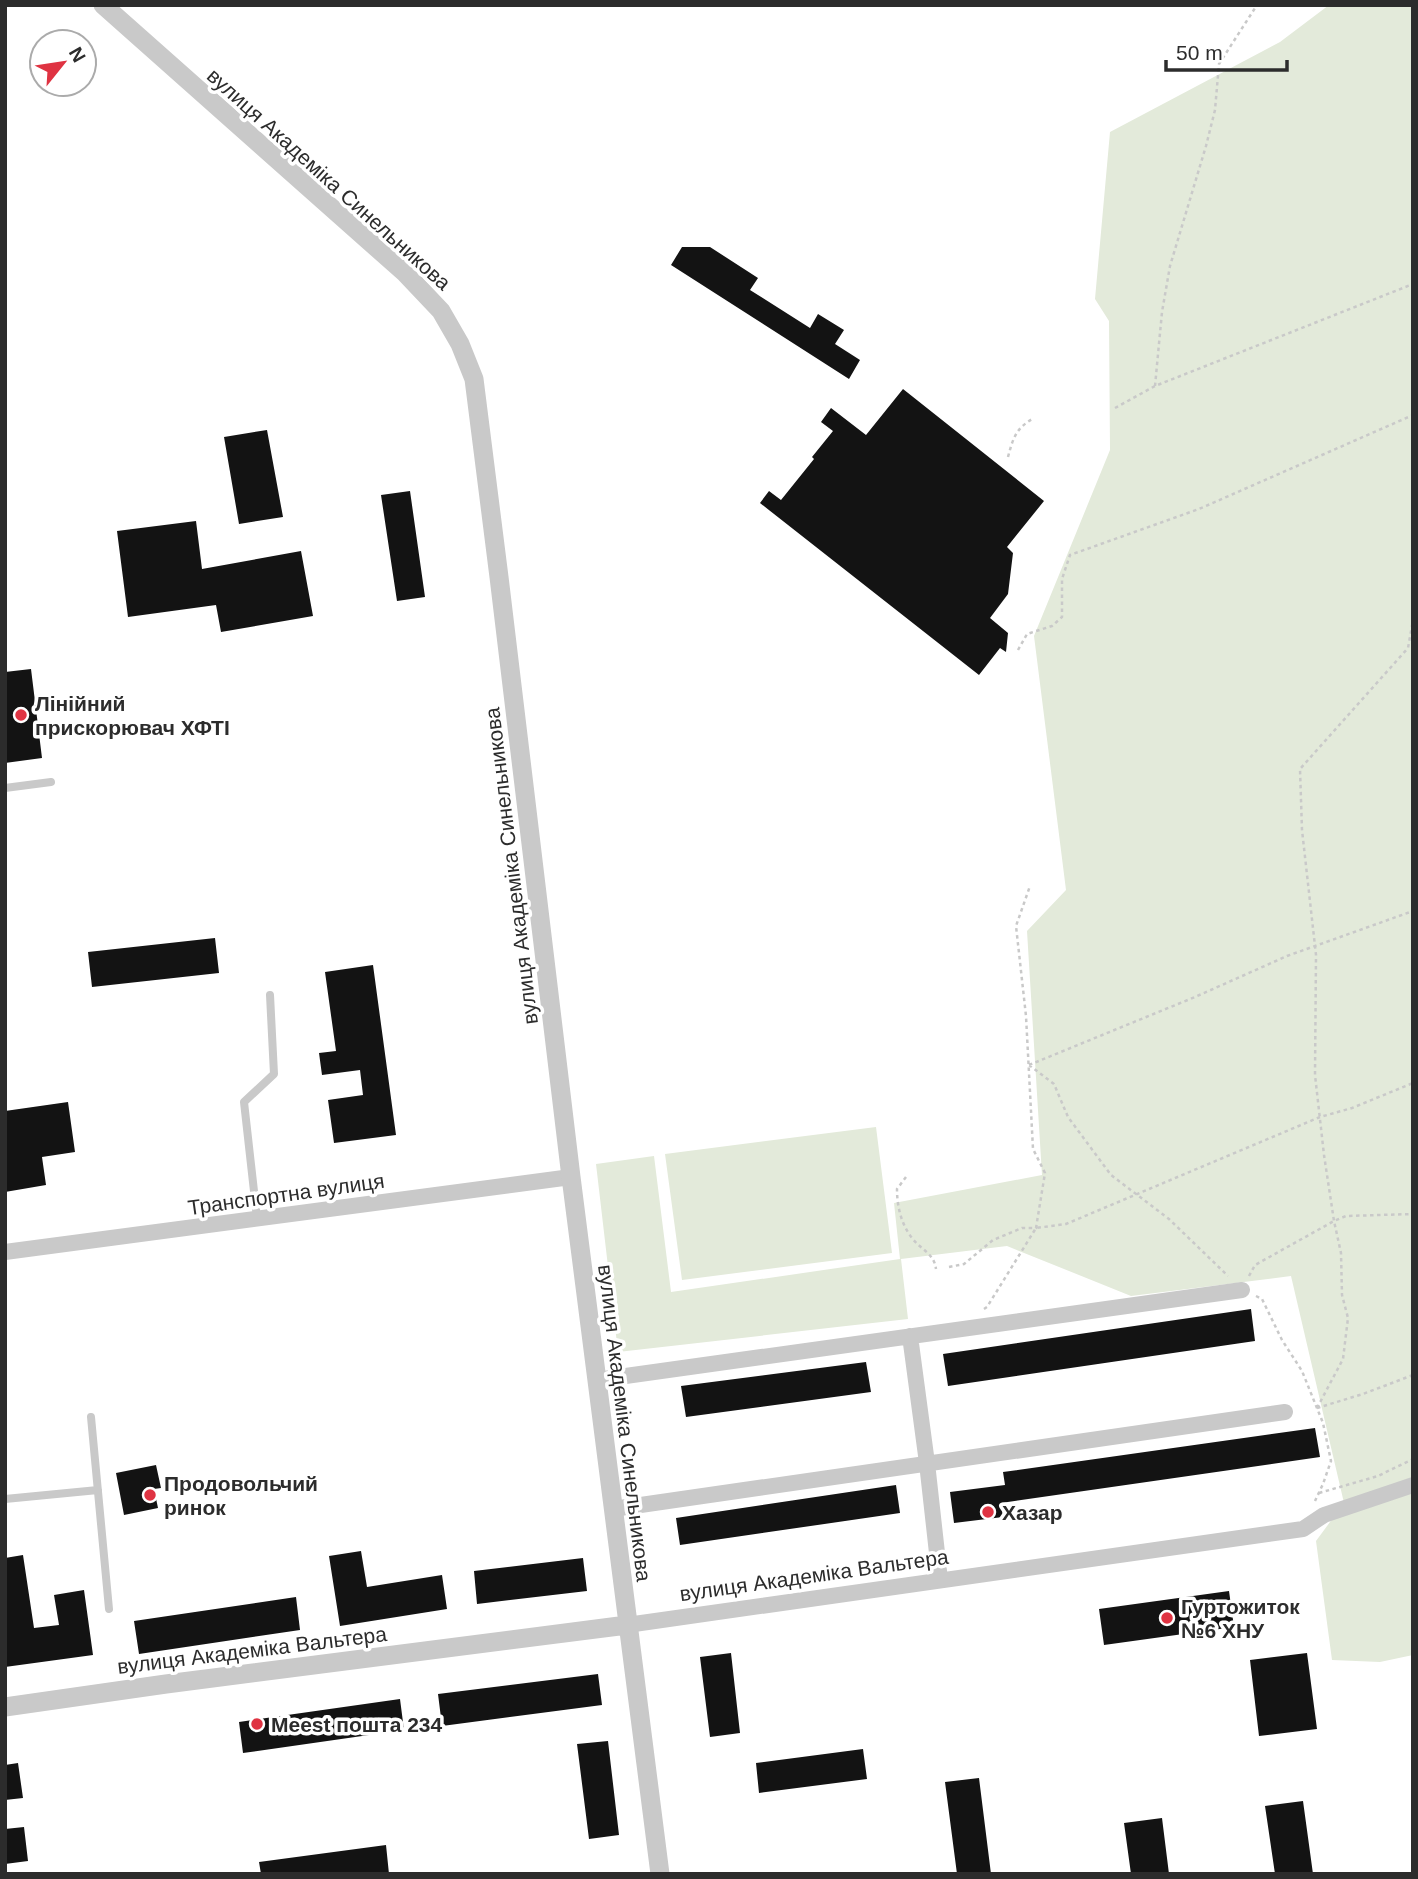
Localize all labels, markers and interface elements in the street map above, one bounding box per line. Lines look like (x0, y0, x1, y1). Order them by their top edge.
north arrow (28, 28, 98, 98)
scale bar (1166, 28, 1287, 72)
text: 50 m (1176, 41, 1223, 64)
text: N (65, 44, 90, 66)
street label: вулиця Академіка Синельникова (203, 64, 456, 295)
place label: Лінійний прискорювач ХФТІ (35, 692, 230, 739)
street label: вулиця Академіка Синельникова (480, 706, 542, 1026)
marker: Лінійний прискорювач ХФТІ (13, 707, 29, 723)
street label: Транспортна вулиця (186, 1169, 386, 1219)
street label: вулиця Академіка Синельникова (594, 1263, 656, 1583)
place label: Продовольчий ринок (164, 1472, 318, 1519)
marker: Продовольчий ринок (142, 1487, 158, 1503)
place label: Хазар (1002, 1501, 1063, 1524)
marker: Хазар (980, 1504, 996, 1520)
street label: вулиця Академіка Вальтера (678, 1545, 950, 1605)
place label: Гуртожиток №6 ХНУ (1181, 1595, 1300, 1642)
marker: Гуртожиток №6 ХНУ (1159, 1610, 1175, 1626)
street label: вулиця Академіка Вальтера (116, 1622, 388, 1678)
place label: Meest пошта 234 (271, 1713, 443, 1736)
marker: Meest пошта 234 (249, 1716, 265, 1732)

